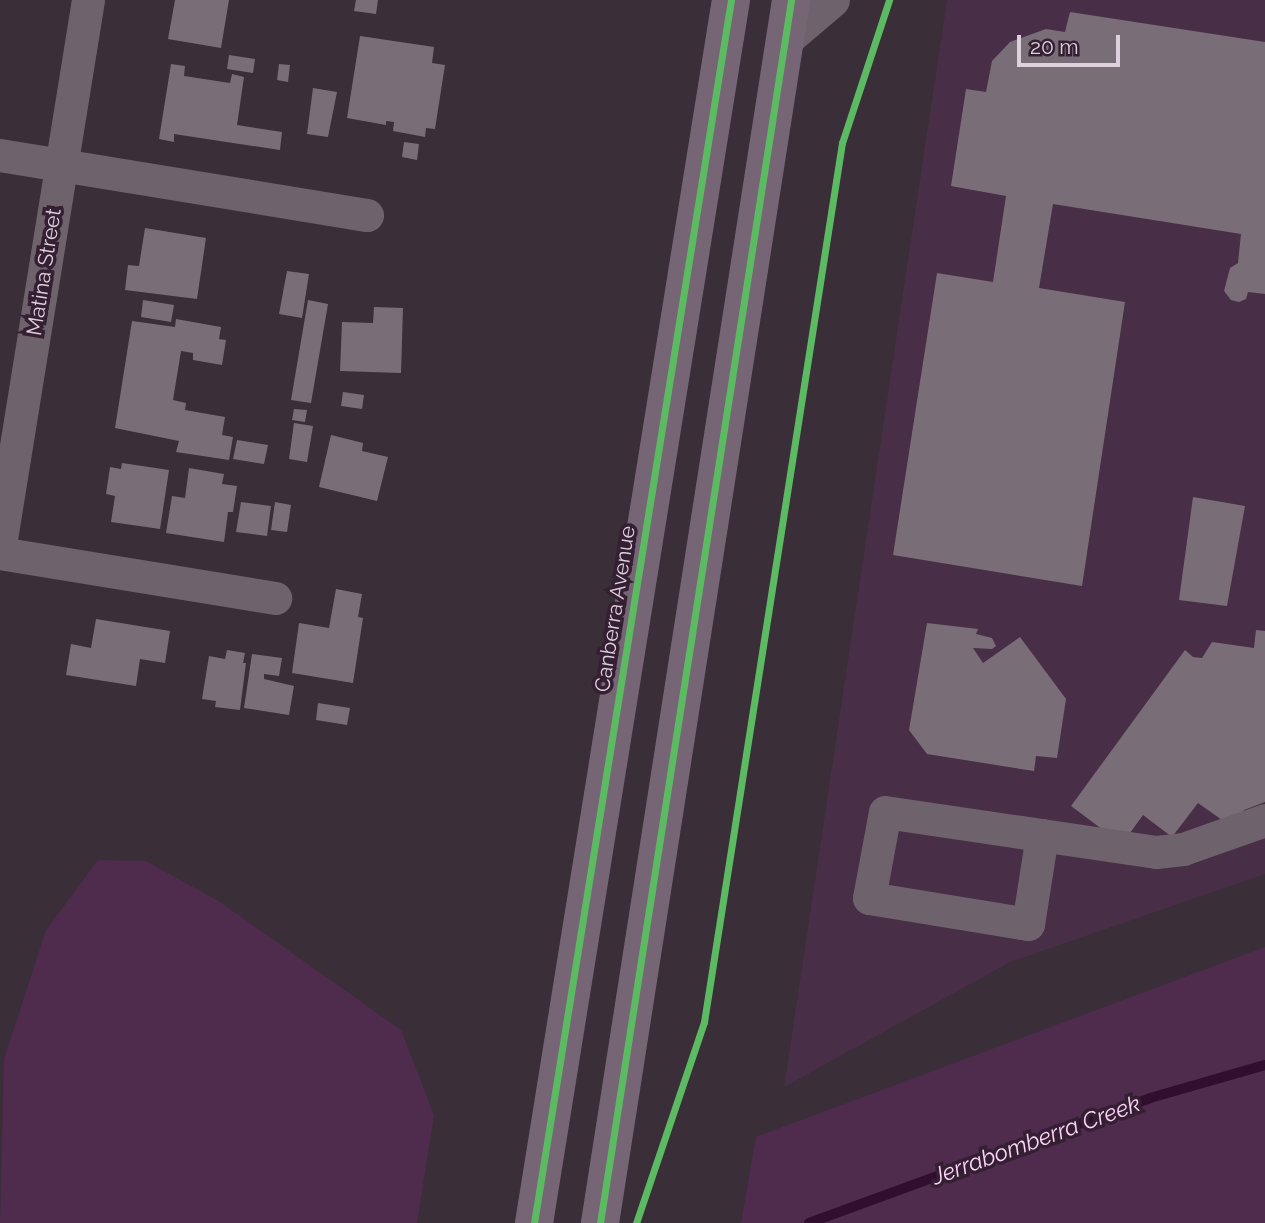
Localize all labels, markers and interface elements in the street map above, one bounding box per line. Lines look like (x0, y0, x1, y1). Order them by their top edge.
scale bar (1020, 21, 1123, 65)
text: 20 m (1030, 34, 1078, 59)
street label: Matina Street (22, 207, 66, 337)
street label: Canberra Avenue (589, 524, 641, 694)
water label: Jerrabomberra Creek (928, 1089, 1144, 1191)

